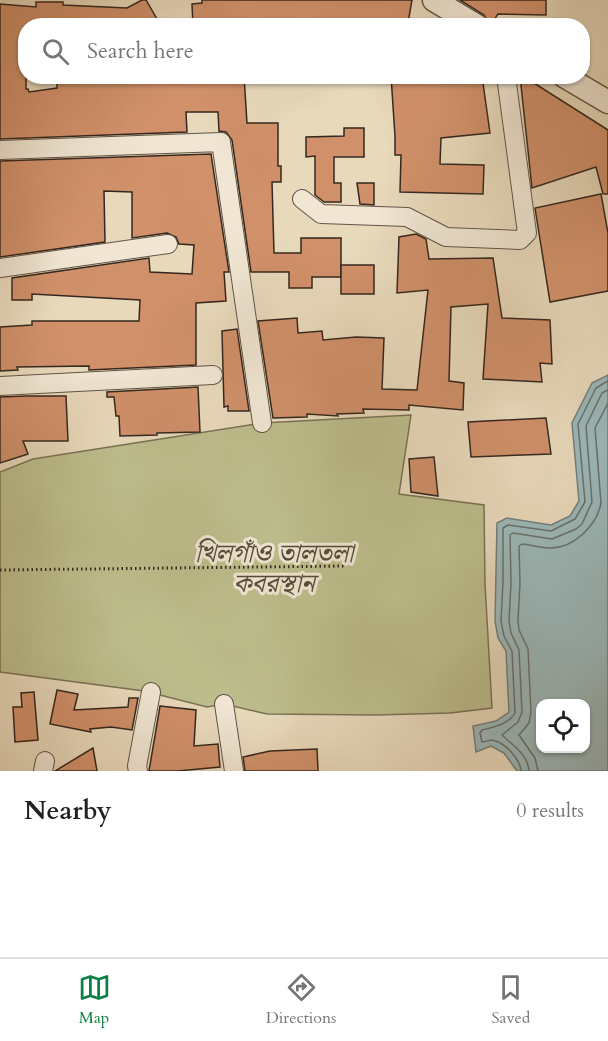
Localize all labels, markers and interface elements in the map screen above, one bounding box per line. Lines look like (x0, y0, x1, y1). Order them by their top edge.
search box (18, 18, 590, 84)
icon: search (39, 35, 72, 68)
text: Search here (87, 36, 194, 66)
park label: খিলগাঁও তালতলা কবরস্থান (195, 536, 356, 601)
map controls (536, 699, 590, 753)
button: locate (536, 699, 590, 753)
text: Nearby (24, 793, 112, 828)
text: 0 results (516, 797, 584, 824)
tab: Map (78, 971, 111, 1029)
tab: Directions (266, 971, 336, 1029)
tab: Saved (492, 971, 530, 1029)

